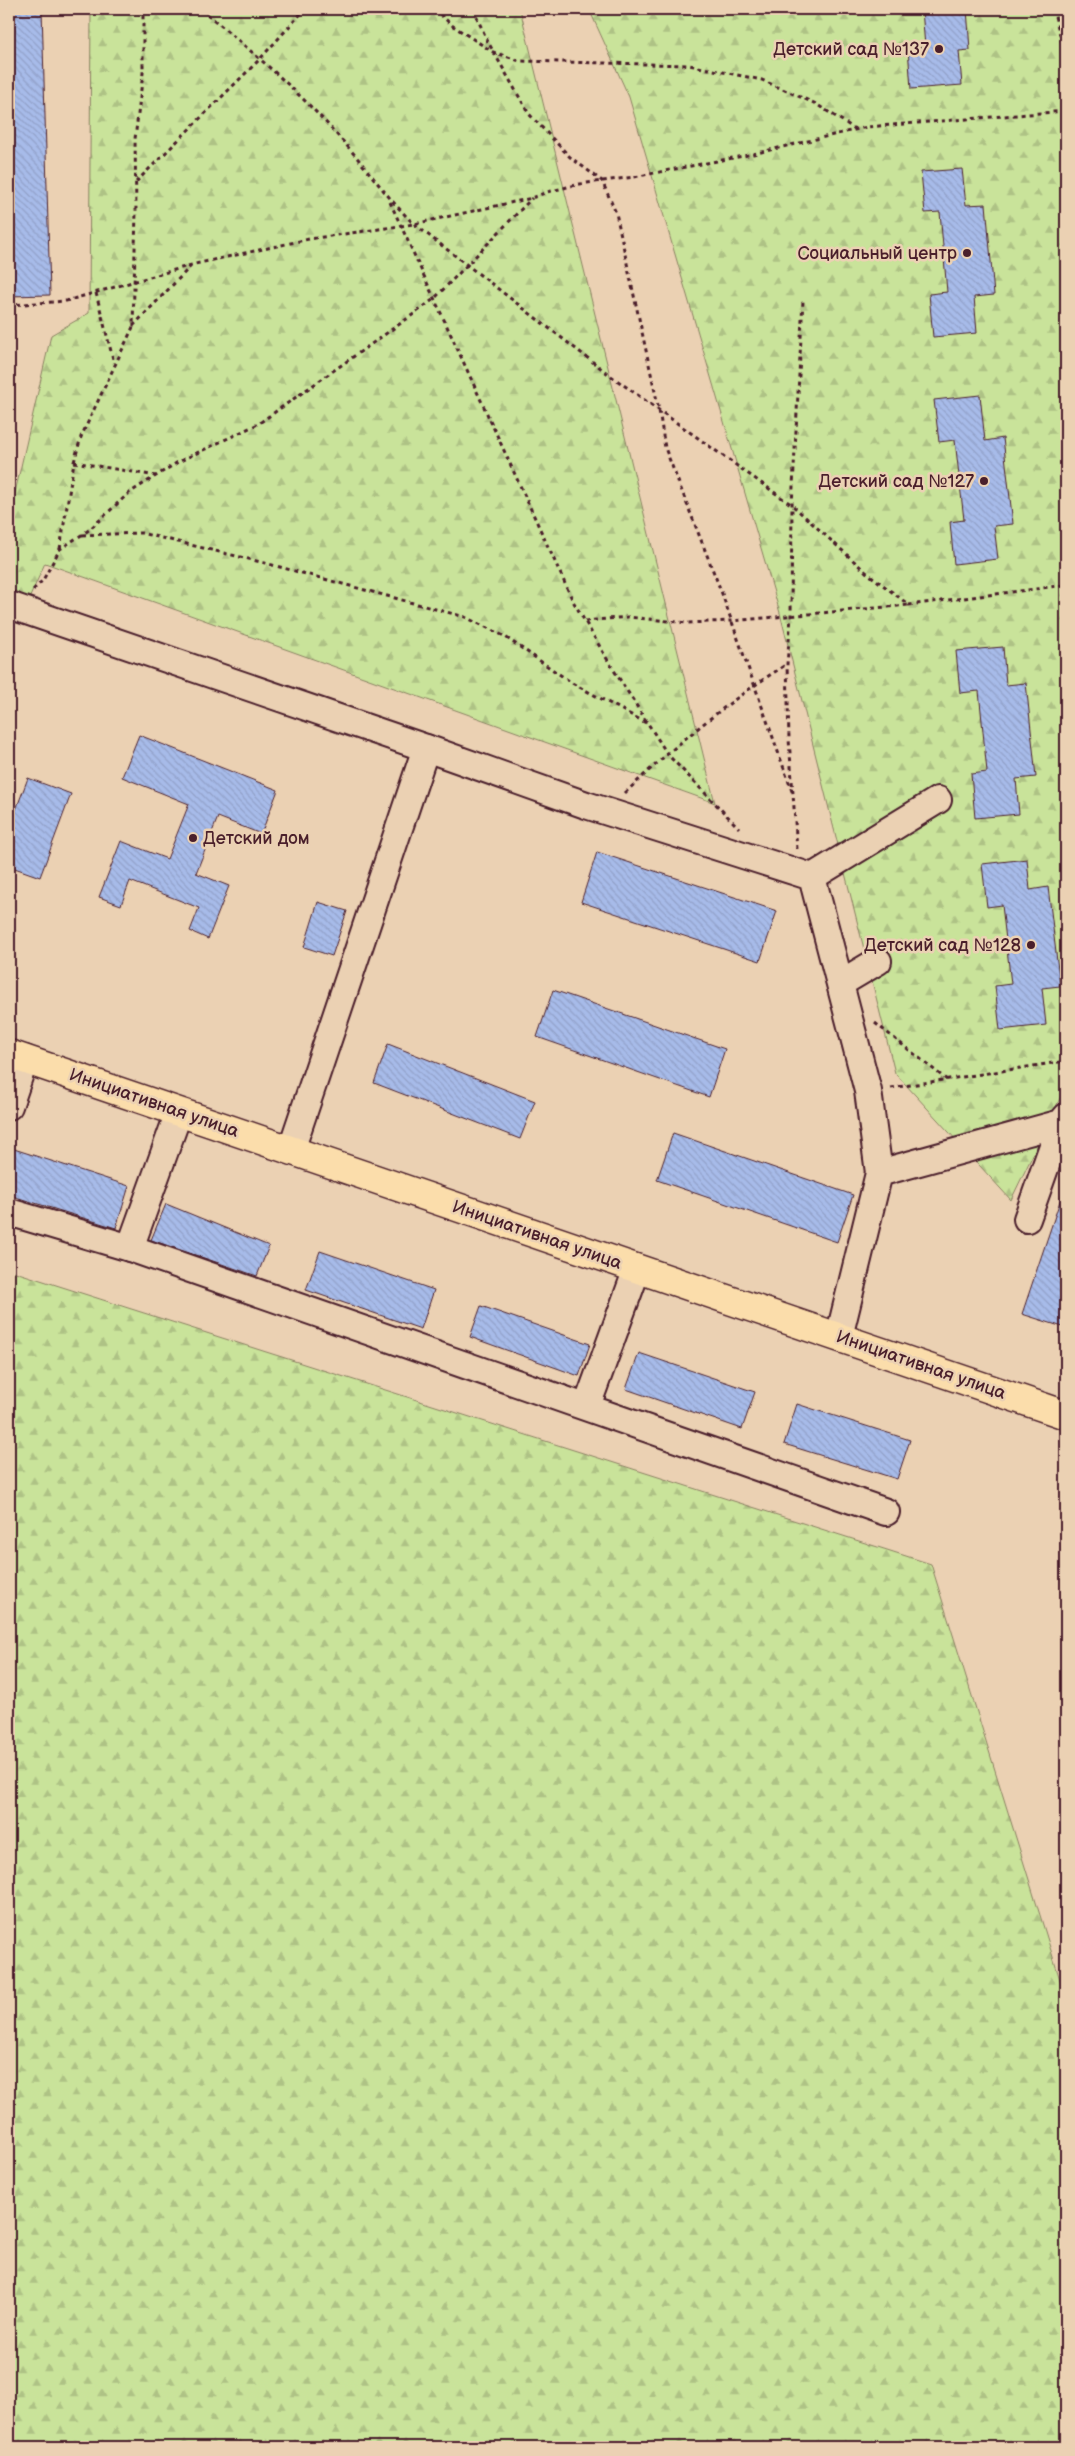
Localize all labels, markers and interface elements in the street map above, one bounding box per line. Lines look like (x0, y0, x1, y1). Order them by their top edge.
place label: Детский сад №137 (773, 39, 929, 60)
marker: Детский сад №137 (933, 43, 945, 55)
place label: Социальный центр (797, 243, 957, 264)
marker: Социальный центр (961, 247, 973, 259)
place label: Детский сад №127 (819, 471, 974, 492)
marker: Детский сад №127 (978, 475, 990, 487)
place label: Детский дом (203, 828, 310, 849)
marker: Детский дом (187, 832, 199, 844)
place label: Детский сад №128 (864, 935, 1021, 956)
marker: Детский сад №128 (1025, 939, 1037, 951)
street label: Инициативная улица (66, 1064, 242, 1142)
street label: Инициативная улица (449, 1196, 625, 1274)
street label: Инициативная улица (833, 1326, 1009, 1404)

